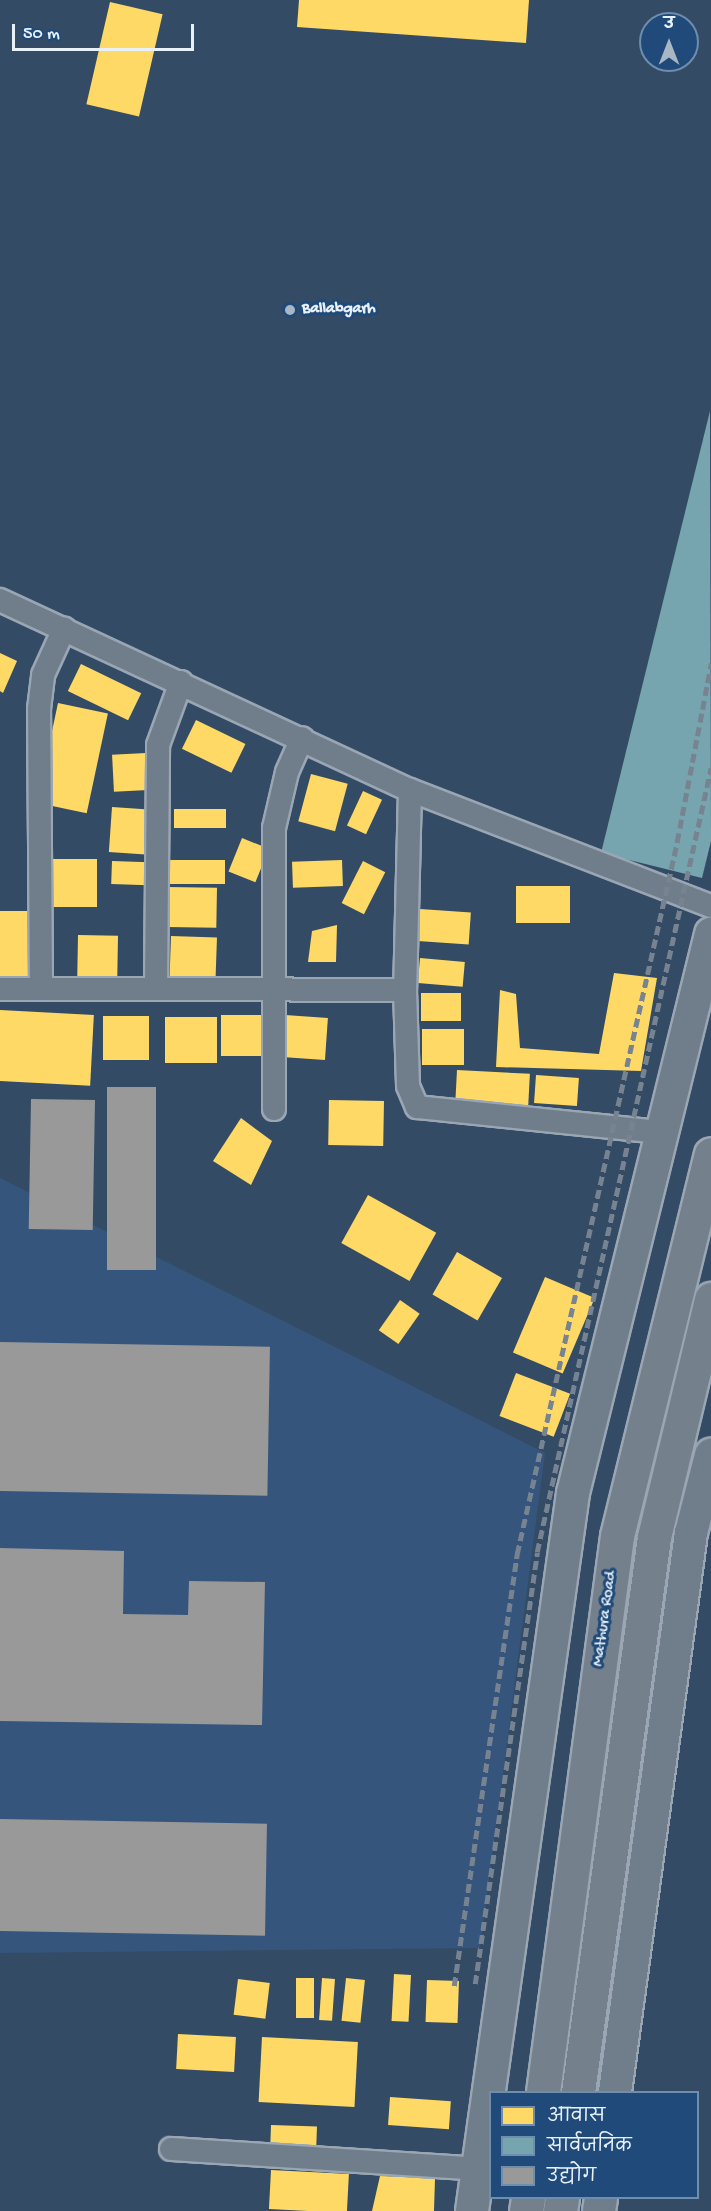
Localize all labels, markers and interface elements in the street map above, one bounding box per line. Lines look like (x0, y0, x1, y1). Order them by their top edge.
scale bar (15, 12, 196, 50)
north arrow (639, 12, 699, 72)
text: उ (664, 16, 674, 35)
text: 50 m (23, 24, 60, 45)
place label: Ballabgarh (302, 300, 376, 320)
marker: Ballabgarh (283, 303, 297, 317)
street label: Mathura Road (590, 1570, 622, 1668)
legend (489, 2091, 699, 2199)
text: आवास (547, 2107, 605, 2128)
text: सार्वजनिक (547, 2137, 632, 2158)
text: उद्योग (547, 2167, 596, 2188)

